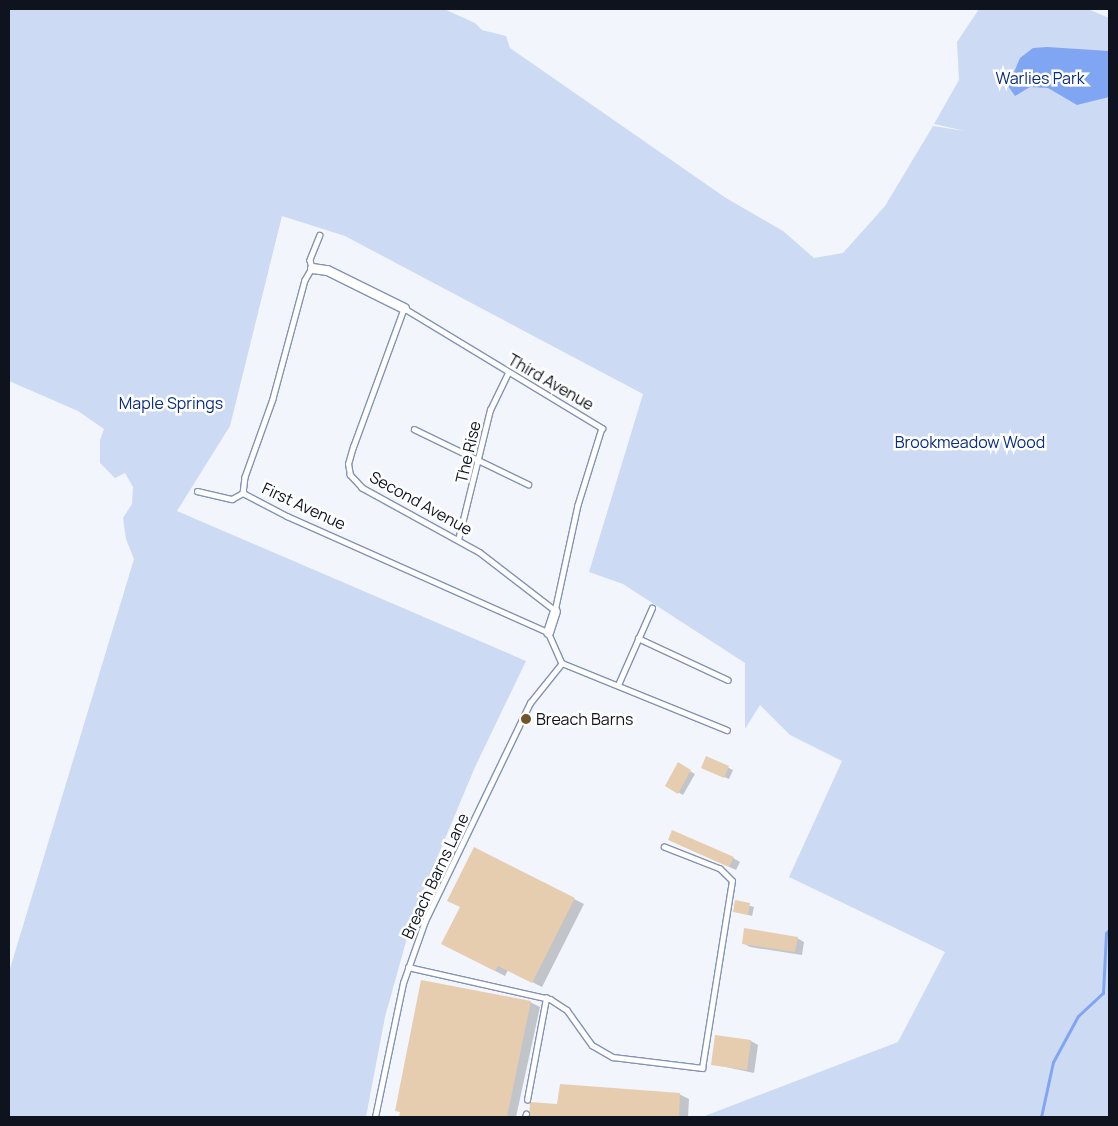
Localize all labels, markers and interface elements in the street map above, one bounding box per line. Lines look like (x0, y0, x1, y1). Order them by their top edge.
park label: Warlies Park (995, 68, 1085, 88)
street label: Third Avenue (505, 350, 597, 414)
park label: Maple Springs (119, 393, 223, 413)
street label: The Rise (452, 419, 484, 485)
park label: Brookmeadow Wood (895, 432, 1045, 452)
street label: Second Avenue (366, 467, 476, 539)
street label: First Avenue (259, 478, 349, 534)
place label: Breach Barns (536, 709, 633, 729)
marker: Breach Barns (520, 713, 532, 725)
street label: Breach Barns Lane (397, 810, 473, 942)

